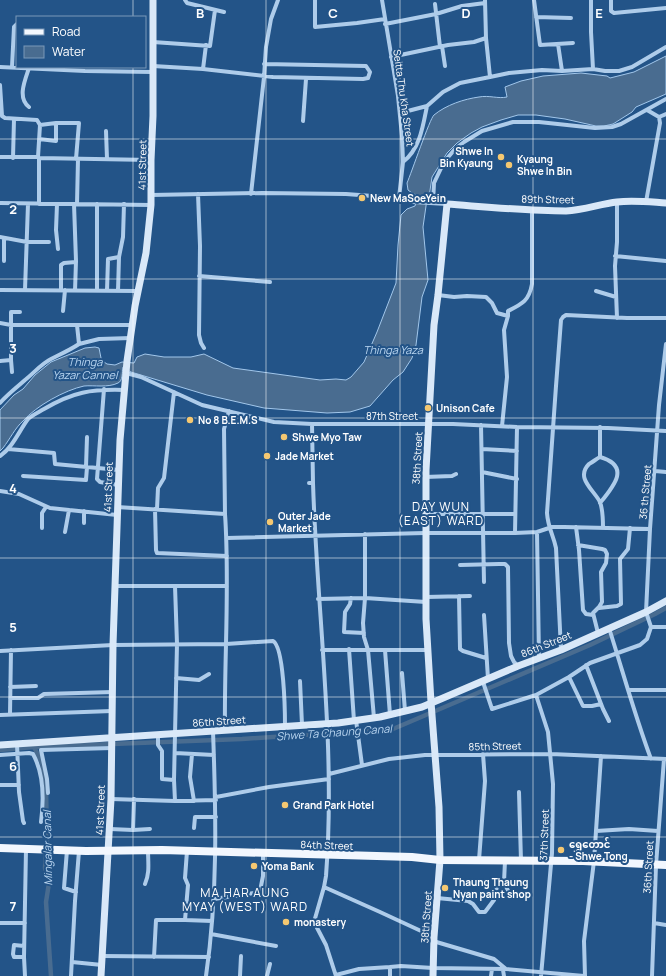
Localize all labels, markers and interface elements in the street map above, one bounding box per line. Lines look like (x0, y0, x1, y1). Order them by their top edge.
text: B (196, 4, 204, 22)
text: C (328, 4, 338, 22)
text: D (461, 4, 471, 22)
text: E (595, 4, 603, 22)
legend (16, 16, 146, 68)
text: Road (52, 23, 80, 40)
text: Water (52, 43, 86, 60)
street label: Seitta Thu Kha Street (390, 49, 418, 147)
street label: 41st Street (135, 140, 149, 190)
place label: Shwe In Bin Kyaung (440, 144, 493, 170)
marker: Shwe In Bin Kyaung (496, 152, 506, 162)
place label: Kyaung Shwe In Bin (517, 152, 572, 178)
marker: Kyaung Shwe In Bin (504, 160, 514, 170)
place label: New MaSoeYein (370, 191, 446, 205)
street label: 89th Street (521, 192, 575, 206)
marker: New MaSoeYein (357, 193, 367, 203)
text: 2 (9, 200, 17, 218)
text: 3 (9, 339, 17, 357)
water label: Thinga Yaza (363, 342, 424, 357)
water label: Thinga Yazar Cannel (52, 354, 119, 382)
place label: Unison Cafe (436, 401, 495, 415)
marker: Unison Cafe (423, 403, 433, 413)
street label: 87th Street (366, 409, 418, 423)
place label: No 8 B.E.M.S (198, 413, 258, 427)
marker: No 8 B.E.M.S (185, 415, 195, 425)
place label: Shwe Myo Taw (292, 430, 362, 444)
street label: 38th Street (409, 431, 425, 485)
marker: Shwe Myo Taw (279, 432, 289, 442)
place label: Jade Market (275, 449, 334, 463)
marker: Jade Market (262, 451, 272, 461)
street label: 41st Street (100, 462, 116, 512)
street label: 36 th Street (636, 464, 654, 520)
text: 4 (9, 479, 17, 497)
district label: DAY WUN (EAST) WARD (398, 498, 484, 529)
place label: Outer Jade Market (278, 509, 331, 535)
marker: Outer Jade Market (265, 517, 275, 527)
text: 5 (9, 618, 17, 636)
street label: 86th Street (519, 628, 573, 660)
street label: 86th Street (192, 712, 246, 730)
water label: Shwe Ta Chaung Canal (276, 720, 394, 744)
street label: 85th Street (468, 739, 522, 753)
text: 6 (9, 757, 17, 775)
street label: 41st Street (92, 785, 108, 835)
place label: Grand Park Hotel (293, 798, 374, 812)
marker: Grand Park Hotel (280, 800, 290, 810)
water label: Mingalar Canal (39, 809, 55, 886)
street label: 37th Street (536, 809, 552, 861)
street label: 84th Street (300, 837, 354, 853)
place label: ရွှေတောင် - Shwe Tong (569, 837, 628, 863)
street label: 36th Street (640, 840, 656, 894)
marker: ရွှေတောင် - Shwe Tong (556, 845, 566, 855)
place label: Yoma Bank (262, 859, 315, 873)
marker: Yoma Bank (249, 861, 259, 871)
place label: Thaung Thaung Nyan paint shop (453, 875, 531, 901)
marker: Thaung Thaung Nyan paint shop (440, 883, 450, 893)
district label: MA HAR AUNG MYAY (WEST) WARD (182, 884, 308, 915)
street label: 38th Street (417, 890, 435, 944)
text: 7 (10, 897, 17, 915)
place label: monastery (294, 915, 346, 929)
marker: monastery (281, 917, 291, 927)

